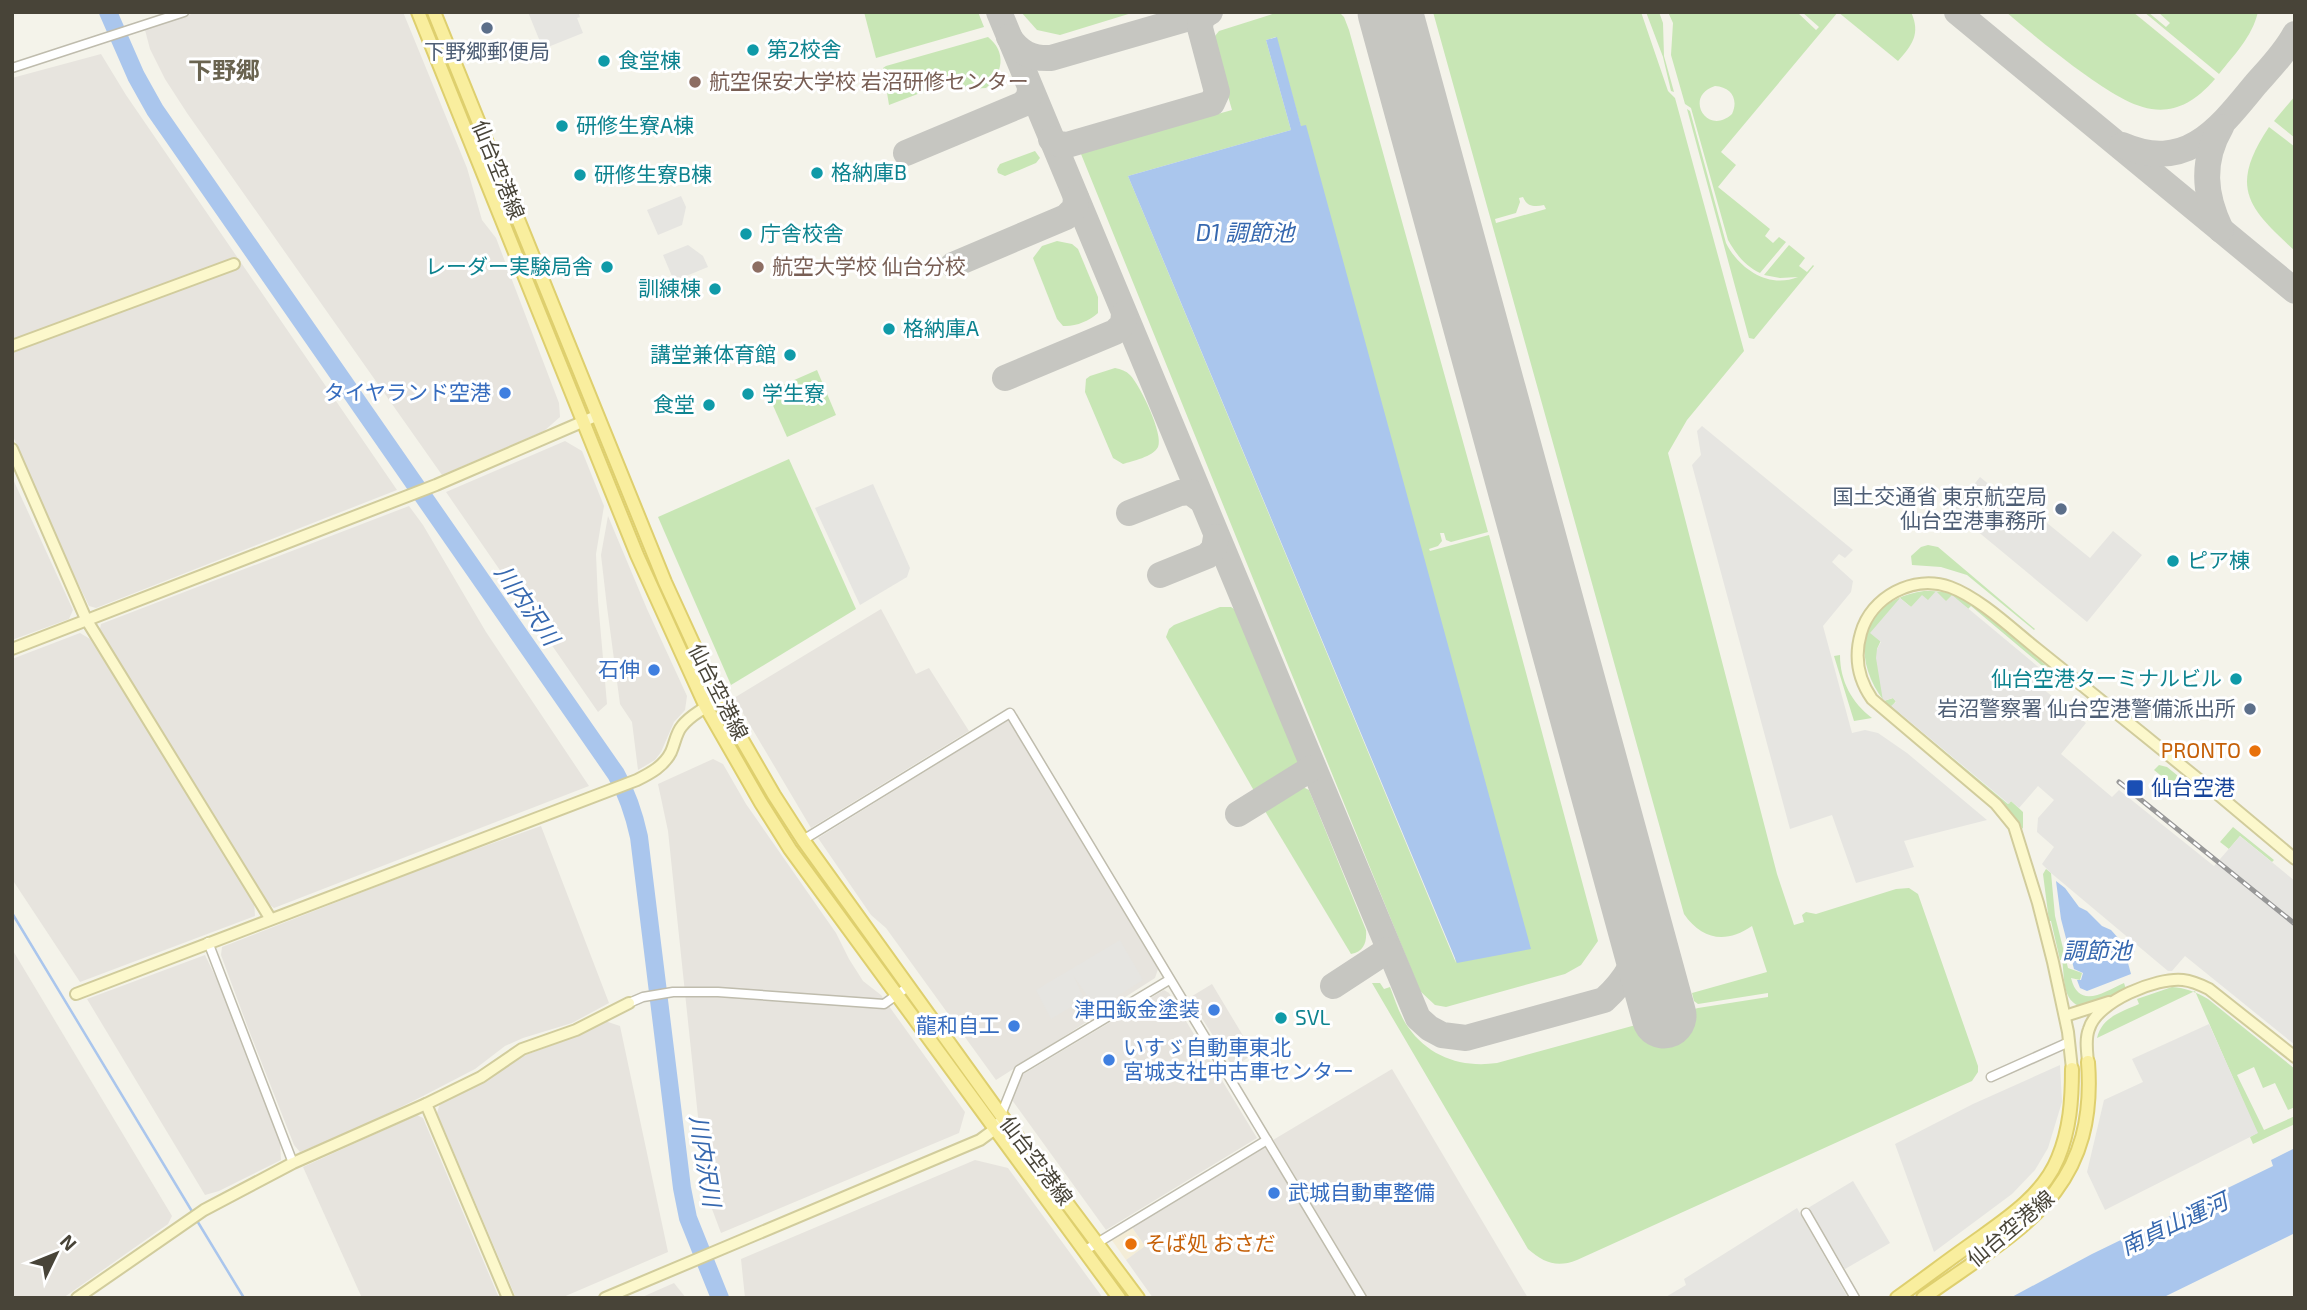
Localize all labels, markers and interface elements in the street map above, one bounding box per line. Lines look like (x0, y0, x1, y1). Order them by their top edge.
marker: 下野郷郵便局 (479, 20, 495, 36)
place label: 第2校舎 (767, 36, 842, 61)
place label: 下野郷郵便局 (424, 38, 550, 63)
marker: 第2校舎 (745, 42, 761, 58)
place label: 食堂棟 (618, 47, 681, 72)
marker: 食堂棟 (596, 53, 612, 69)
district label: 下野郷 (188, 55, 260, 84)
place label: 航空保安大学校 岩沼研修センター (709, 68, 1029, 93)
marker: 航空保安大学校 岩沼研修センター (687, 74, 703, 90)
place label: 研修生寮A棟 (576, 112, 694, 137)
street label: 仙台空港線 (468, 116, 531, 223)
marker: 研修生寮A棟 (554, 118, 570, 134)
place label: 格納庫B (831, 159, 907, 184)
place label: 研修生寮B棟 (594, 161, 712, 186)
marker: 格納庫B (809, 165, 825, 181)
marker: 研修生寮B棟 (572, 167, 588, 183)
water label: D1 調節池 (1196, 218, 1296, 246)
place label: 庁舎校舎 (760, 220, 844, 245)
marker: 庁舎校舎 (738, 226, 754, 242)
place label: レーダー実験局舎 (425, 253, 593, 278)
place label: 航空大学校 仙台分校 (772, 253, 966, 278)
marker: レーダー実験局舎 (599, 259, 615, 275)
marker: 航空大学校 仙台分校 (750, 259, 766, 275)
place label: 訓練棟 (638, 275, 701, 300)
marker: 訓練棟 (707, 281, 723, 297)
place label: 格納庫A (903, 315, 979, 340)
marker: 格納庫A (881, 321, 897, 337)
place label: 講堂兼体育館 (650, 341, 776, 366)
marker: 講堂兼体育館 (782, 347, 798, 363)
place label: タイヤランド空港 (324, 379, 491, 404)
place label: 学生寮 (762, 380, 825, 405)
marker: タイヤランド空港 (497, 385, 513, 401)
marker: 学生寮 (740, 386, 756, 402)
place label: 食堂 (653, 391, 695, 416)
marker: 食堂 (701, 397, 717, 413)
place label: 国土交通省 東京航空局 仙台空港事務所 (1832, 483, 2047, 532)
marker: 国土交通省 東京航空局 仙台空港事務所 (2053, 501, 2069, 517)
place label: ピア棟 (2187, 547, 2250, 572)
marker: ピア棟 (2165, 553, 2181, 569)
water label: 川内沢川 (490, 559, 567, 653)
street label: 仙台空港線 (684, 639, 754, 744)
place label: 石伸 (598, 656, 640, 681)
marker: 石伸 (646, 662, 662, 678)
place label: 仙台空港ターミナルビル (1991, 665, 2222, 690)
marker: 仙台空港ターミナルビル (2228, 671, 2244, 687)
place label: 岩沼警察署 仙台空港警備派出所 (1937, 695, 2236, 720)
marker: 岩沼警察署 仙台空港警備派出所 (2242, 701, 2258, 717)
place label: PRONTO (2161, 737, 2241, 762)
marker: PRONTO (2247, 743, 2263, 759)
place label: 仙台空港 (2151, 774, 2235, 799)
marker: 仙台空港 (2125, 778, 2145, 798)
water label: 調節池 (2063, 936, 2134, 964)
place label: 津田鈑金塗装 (1074, 996, 1200, 1021)
marker: 津田鈑金塗装 (1206, 1002, 1222, 1018)
place label: SVL (1295, 1004, 1331, 1029)
marker: SVL (1273, 1010, 1289, 1026)
place label: 龍和自工 (916, 1012, 1000, 1037)
marker: 龍和自工 (1006, 1018, 1022, 1034)
place label: いすゞ自動車東北 宮城支社中古車センター (1123, 1034, 1354, 1083)
marker: いすゞ自動車東北 宮城支社中古車センター (1101, 1052, 1117, 1068)
street label: 仙台空港線 (996, 1111, 1079, 1210)
water label: 川内沢川 (685, 1113, 727, 1211)
place label: 武城自動車整備 (1288, 1179, 1435, 1204)
water label: 南貞山運河 (2116, 1184, 2235, 1260)
marker: 武城自動車整備 (1266, 1185, 1282, 1201)
street label: 仙台空港線 (1962, 1185, 2058, 1271)
north arrow (21, 1219, 91, 1289)
text: N (56, 1229, 82, 1255)
place label: そば処 おさだ (1145, 1230, 1276, 1255)
marker: そば処 おさだ (1123, 1236, 1139, 1252)

